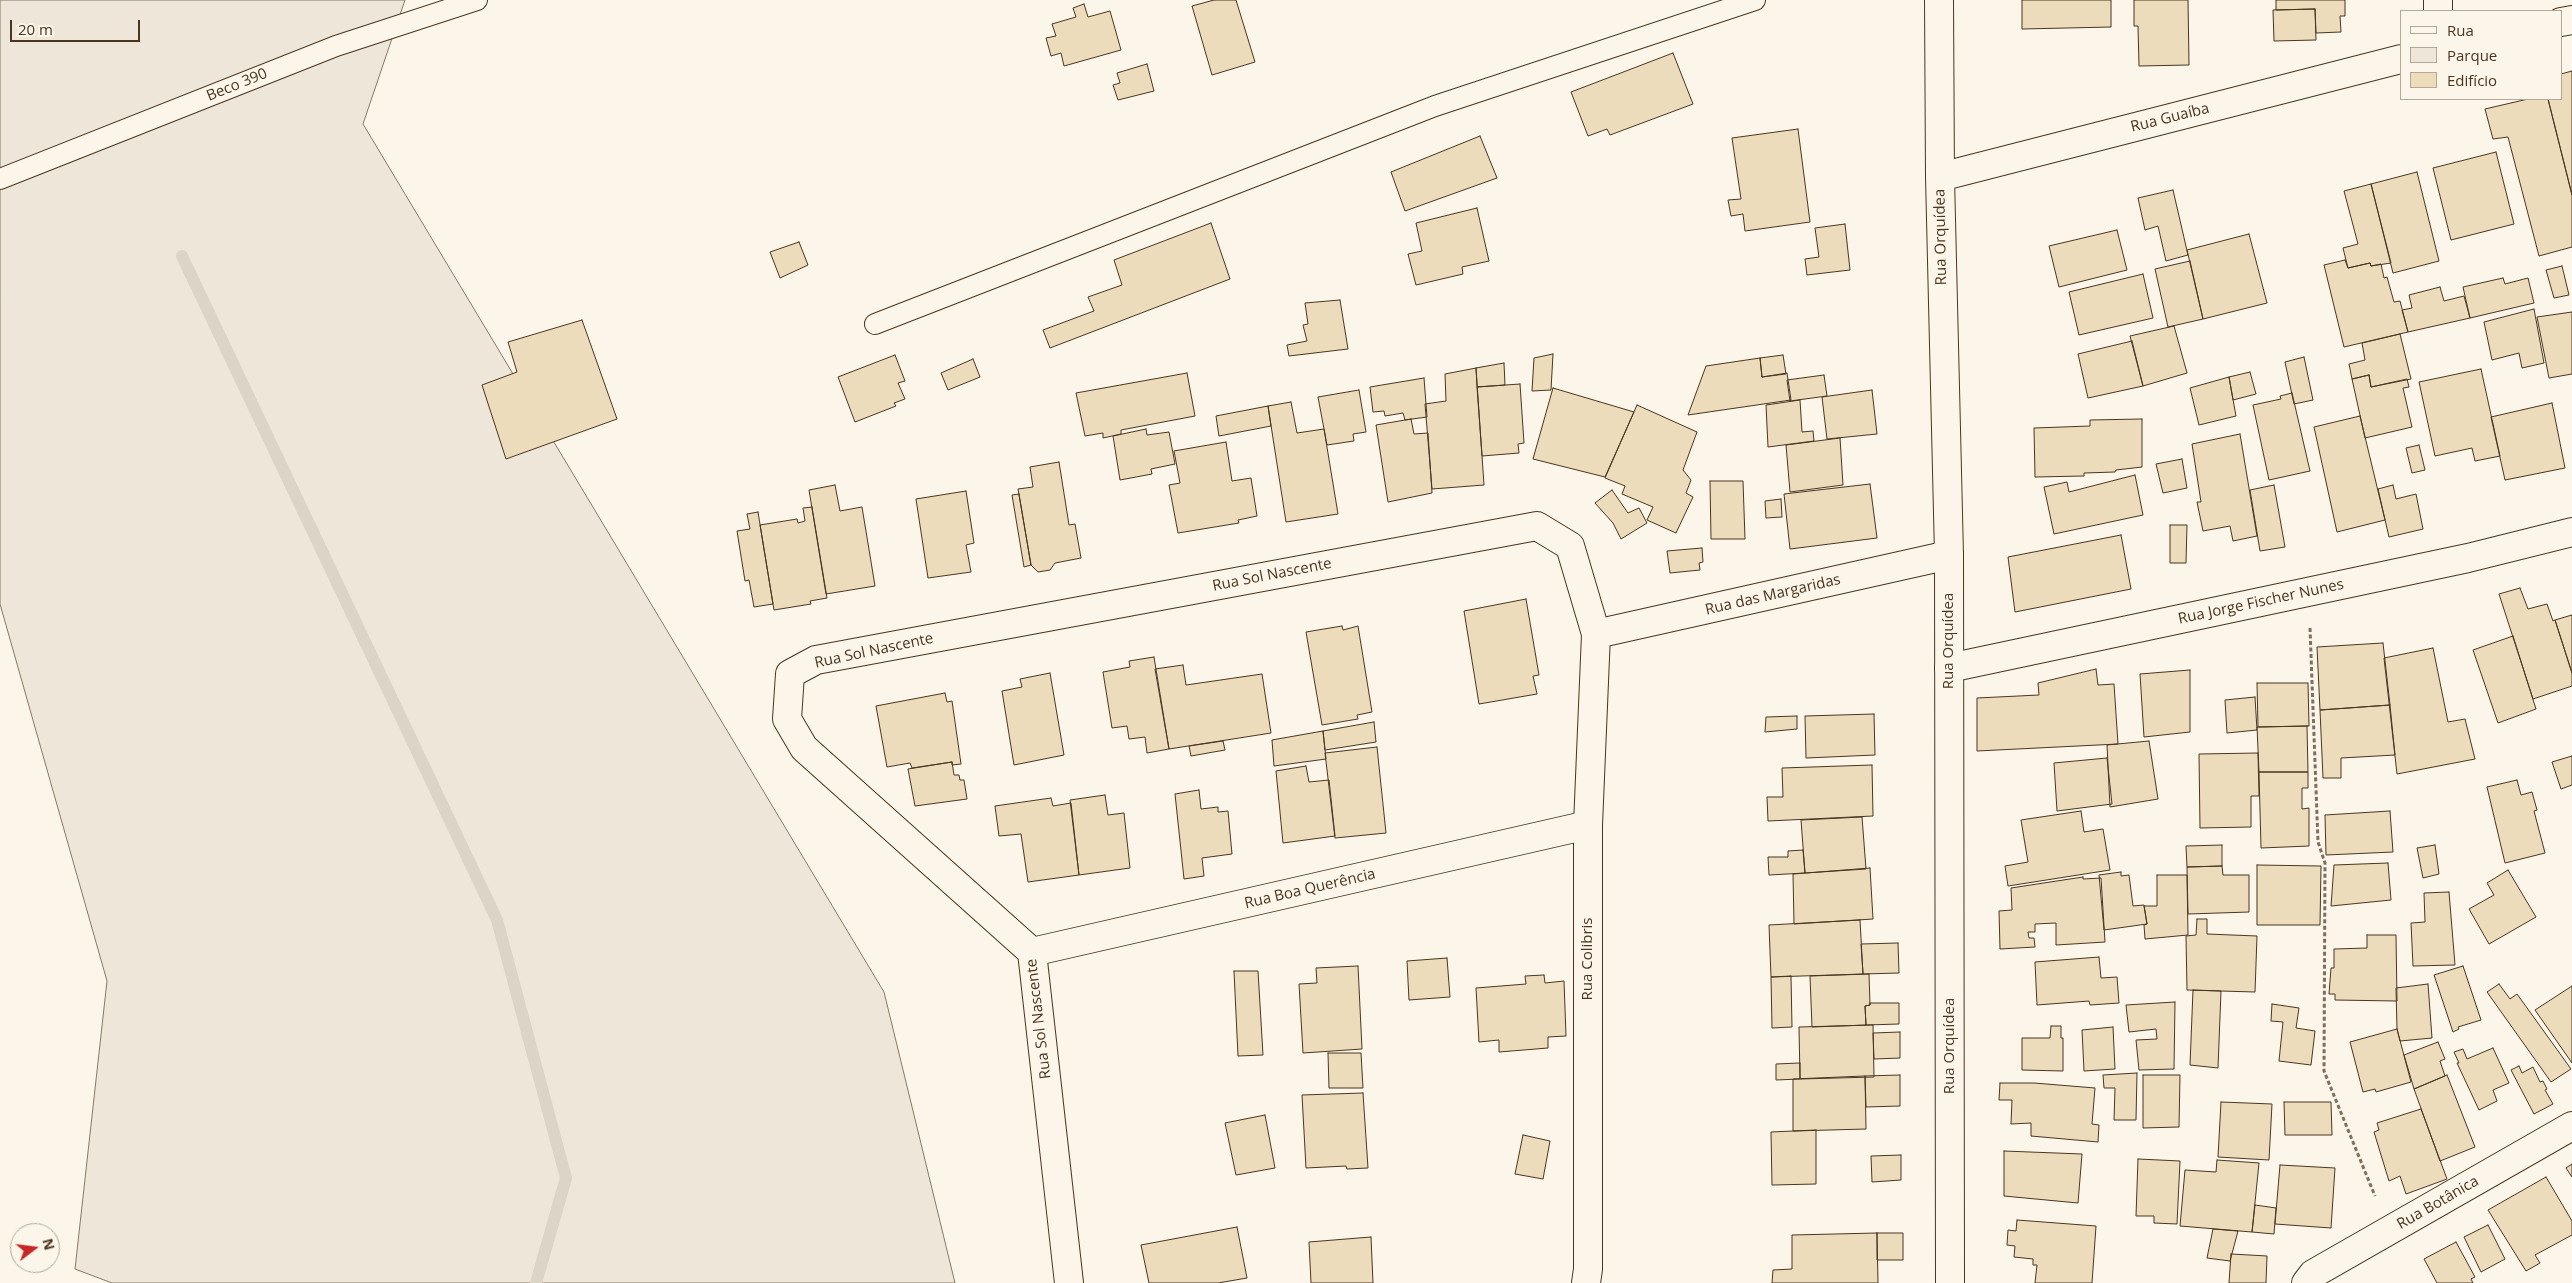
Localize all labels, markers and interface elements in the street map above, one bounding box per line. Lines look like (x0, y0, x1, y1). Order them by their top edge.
scale bar (12, 10, 142, 42)
legend (2400, 10, 2562, 100)
text: 20 m (18, 19, 53, 39)
text: Rua (2447, 20, 2474, 40)
text: Parque (2447, 45, 2497, 65)
street label: Beco 390 (204, 65, 270, 105)
text: Edifício (2447, 70, 2497, 90)
street label: Rua Guaíba (2129, 100, 2211, 136)
street label: Rua Orquídea (1931, 189, 1951, 285)
street label: Rua Sol Nascente (1211, 555, 1333, 595)
street label: Rua das Margaridas (1704, 571, 1842, 619)
street label: Rua Jorge Fischer Nunes (2176, 576, 2346, 628)
street label: Rua Orquídea (1940, 593, 1958, 689)
street label: Rua Sol Nascente (813, 630, 935, 672)
street label: Rua Boa Querência (1243, 865, 1377, 913)
street label: Rua Colibris (1579, 918, 1597, 1000)
street label: Rua Sol Nascente (1023, 958, 1055, 1080)
street label: Rua Orquídea (1941, 998, 1959, 1094)
street label: Rua Botânica (2394, 1172, 2482, 1234)
north arrow (10, 1223, 60, 1273)
text: N (38, 1236, 60, 1252)

